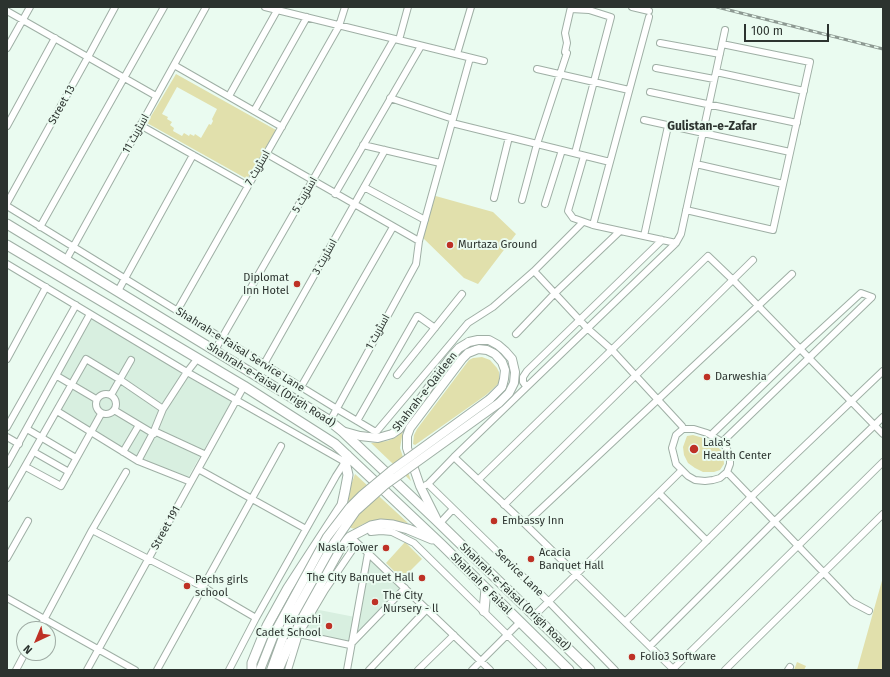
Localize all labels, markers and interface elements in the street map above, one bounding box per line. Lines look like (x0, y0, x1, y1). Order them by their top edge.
scale bar (746, 16, 831, 42)
text: 100 m (751, 24, 783, 38)
street label: Street 13 (46, 83, 78, 127)
street label: اسٹریٹ 11 (120, 112, 152, 156)
district label: Gulistan-e-Zafar (667, 120, 757, 134)
street label: اسٹریٹ 7 (243, 148, 273, 188)
street label: اسٹریٹ 5 (290, 175, 320, 215)
street label: اسٹریٹ 3 (310, 237, 340, 277)
place label: Murtaza Ground (458, 238, 537, 252)
marker: Murtaza Ground (445, 240, 455, 250)
place label: Diplomat Inn Hotel (243, 271, 289, 297)
marker: Diplomat Inn Hotel (292, 279, 302, 289)
street label: Shahrah-e-Faisal Service Lane (173, 305, 307, 395)
street label: اسٹریٹ 1 (363, 312, 393, 352)
street label: Shahrah-e-Faisal (Drigh Road) (204, 340, 338, 430)
street label: Shahrah-e-Qaideen (390, 349, 460, 435)
place label: Darweshia (715, 370, 767, 384)
marker: Darweshia (702, 372, 712, 382)
place label: Lala's Health Center (703, 436, 771, 462)
marker: Lala's Health Center (688, 443, 700, 455)
street label: Street 191 (149, 504, 183, 552)
place label: Embassy Inn (502, 514, 564, 528)
marker: Embassy Inn (489, 516, 499, 526)
place label: Nasla Tower (318, 541, 378, 555)
street label: Shahrah-e-Faisal (Drigh Road) (457, 541, 573, 653)
marker: Nasla Tower (381, 543, 391, 553)
place label: Acacia Banquet Hall (539, 546, 604, 572)
street label: Service Lane (492, 547, 546, 599)
street label: Shahrah e Faisal (448, 551, 514, 617)
marker: Acacia Banquet Hall (526, 554, 536, 564)
place label: The City Banquet Hall (307, 571, 414, 585)
place label: Pechs girls school (195, 573, 248, 599)
marker: The City Banquet Hall (417, 573, 427, 583)
marker: Pechs girls school (182, 581, 192, 591)
place label: The City Nursery - ll (383, 589, 438, 615)
marker: The City Nursery - ll (370, 597, 380, 607)
place label: Karachi Cadet School (256, 613, 321, 639)
north arrow (16, 621, 56, 661)
marker: Karachi Cadet School (324, 621, 334, 631)
text: N (21, 642, 35, 656)
place label: Folio3 Software (640, 650, 716, 664)
marker: Folio3 Software (627, 652, 637, 662)

